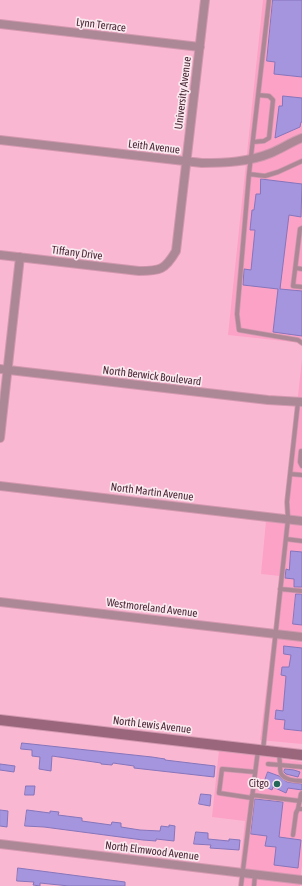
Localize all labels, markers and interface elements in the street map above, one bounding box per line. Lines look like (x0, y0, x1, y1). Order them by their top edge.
street label: Lynn Terrace (75, 15, 127, 35)
street label: University Avenue (172, 56, 194, 130)
street label: Leith Avenue (127, 137, 181, 157)
street label: Tiffany Drive (51, 243, 103, 263)
street label: North Berwick Boulevard (102, 363, 202, 389)
street label: North Martin Avenue (110, 480, 194, 504)
street label: Westmoreland Avenue (106, 596, 198, 620)
street label: North Lewis Avenue (112, 714, 192, 736)
place label: Citgo (249, 777, 269, 791)
marker: Citgo (272, 779, 282, 789)
street label: North Elmwood Avenue (104, 839, 200, 863)

